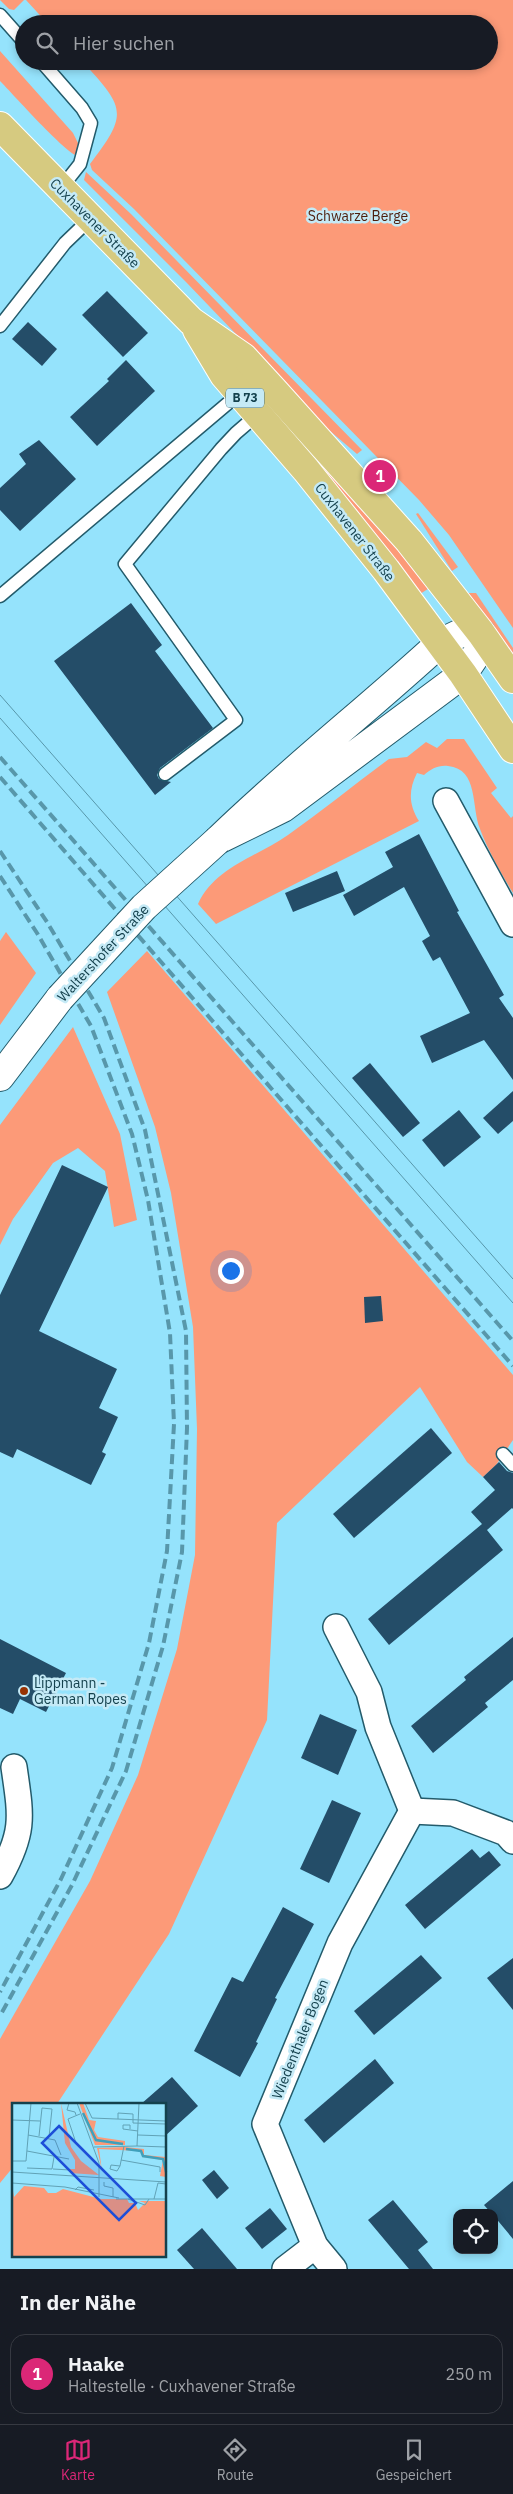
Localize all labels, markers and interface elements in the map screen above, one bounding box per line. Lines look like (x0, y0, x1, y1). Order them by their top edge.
search box (15, 15, 498, 70)
icon: search (33, 29, 61, 57)
text: Hier suchen (73, 31, 175, 55)
street label: Cuxhavener Straße (46, 174, 144, 272)
park label: Schwarze Berge (308, 207, 408, 225)
road number: B 73 (226, 388, 264, 408)
pin: 1 (364, 457, 396, 495)
street label: Cuxhavener Straße (311, 479, 399, 585)
street label: Waltershofer Straße (53, 900, 153, 1005)
your location (218, 1258, 244, 1284)
place label: Lippmann - German Ropes (34, 1674, 127, 1708)
marker: Lippmann - German Ropes (18, 1685, 30, 1697)
street label: Wiedenthaler Bogen (268, 1976, 332, 2102)
inset map (12, 2103, 166, 2256)
map controls (453, 2209, 498, 2254)
button: locate (453, 2209, 498, 2254)
text: In der Nähe (20, 2288, 136, 2316)
text: Haake (68, 2352, 125, 2376)
text: 1 (32, 2364, 42, 2384)
text: 250 m (445, 2364, 492, 2384)
text: Haltestelle · Cuxhavener Straße (68, 2376, 296, 2396)
tab: Karte (61, 2436, 95, 2484)
tab: Route (217, 2436, 254, 2484)
tab: Gespeichert (376, 2436, 452, 2484)

